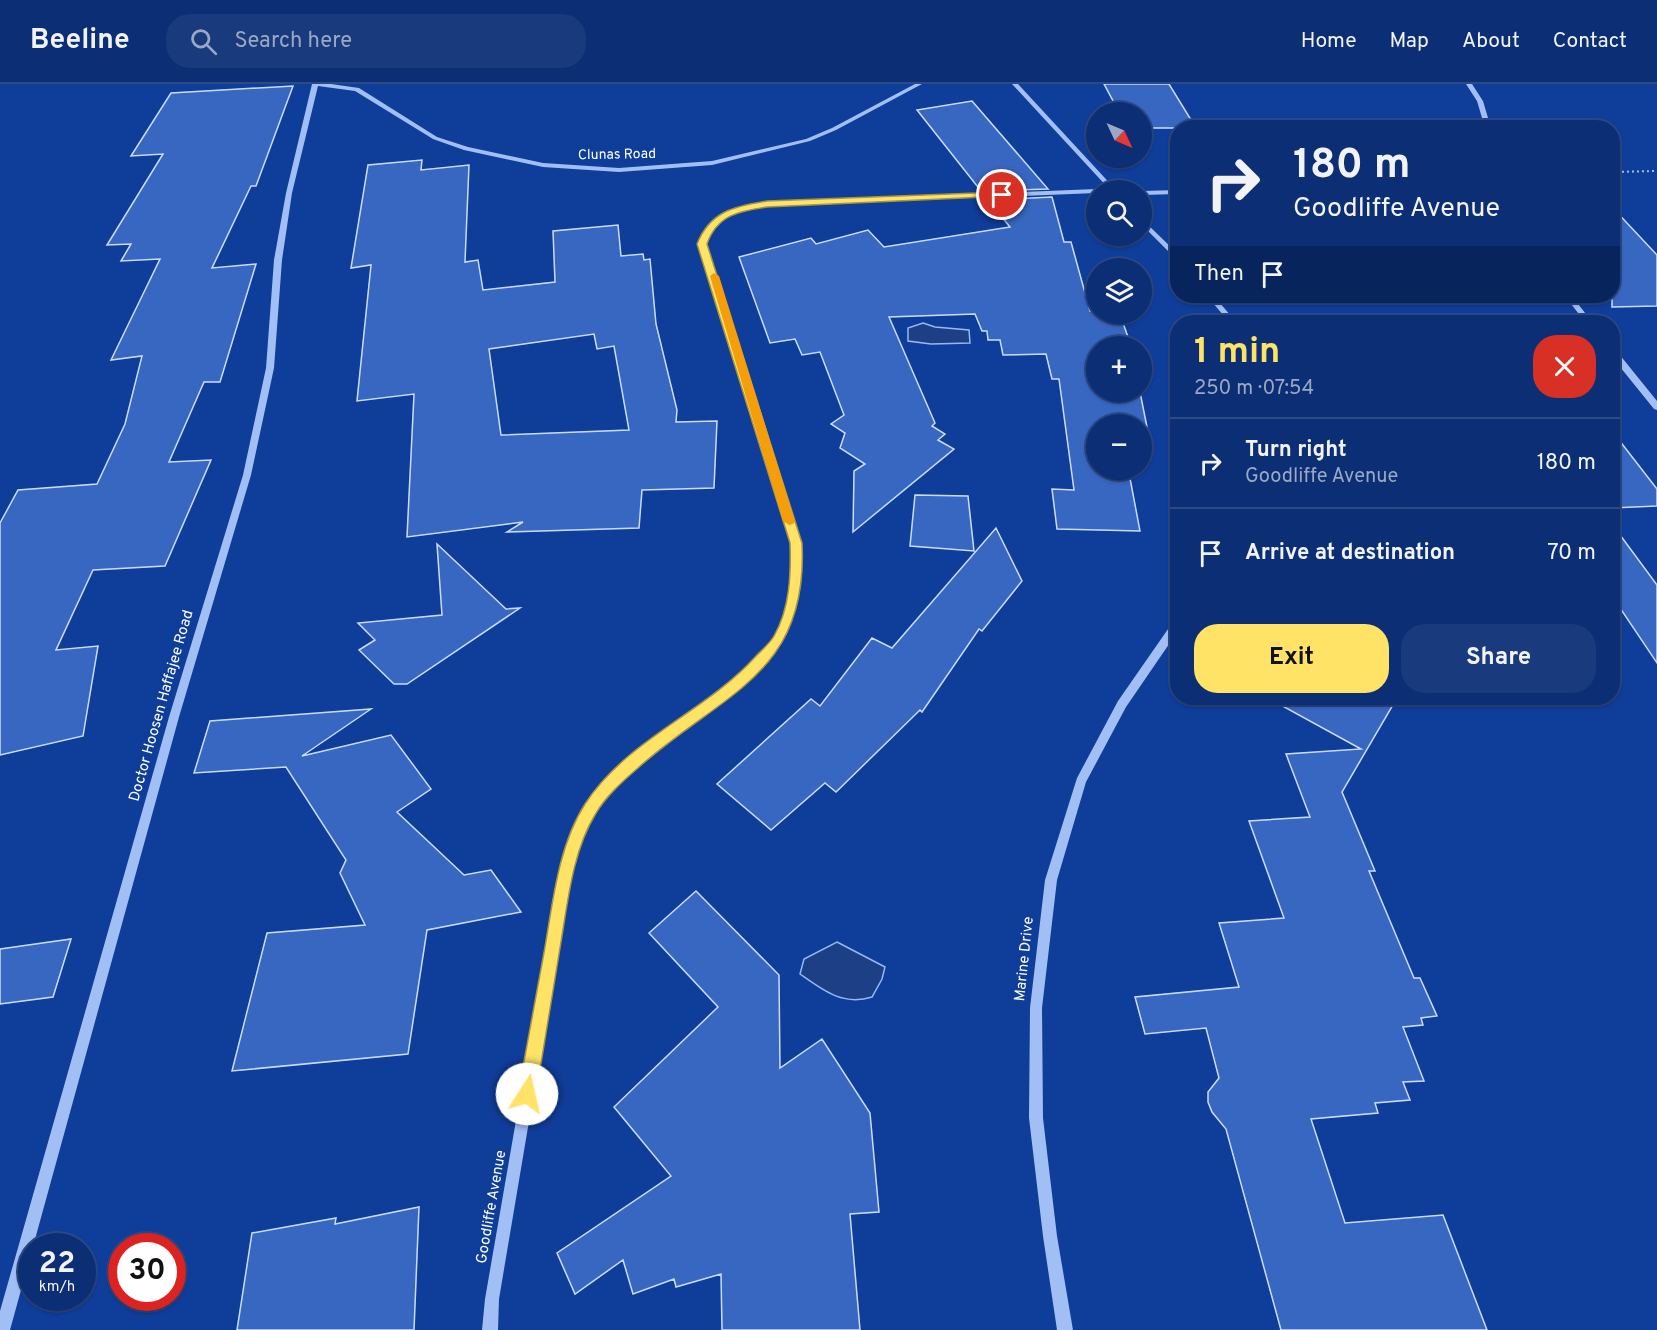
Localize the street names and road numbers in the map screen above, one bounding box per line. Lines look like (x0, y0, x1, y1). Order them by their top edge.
street label: Clunas Road (578, 146, 656, 164)
street label: Doctor Hoosen Haffajee Road (126, 608, 198, 804)
street label: Marine Drive (1011, 916, 1039, 1002)
street label: Goodliffe Avenue (473, 1149, 511, 1265)

